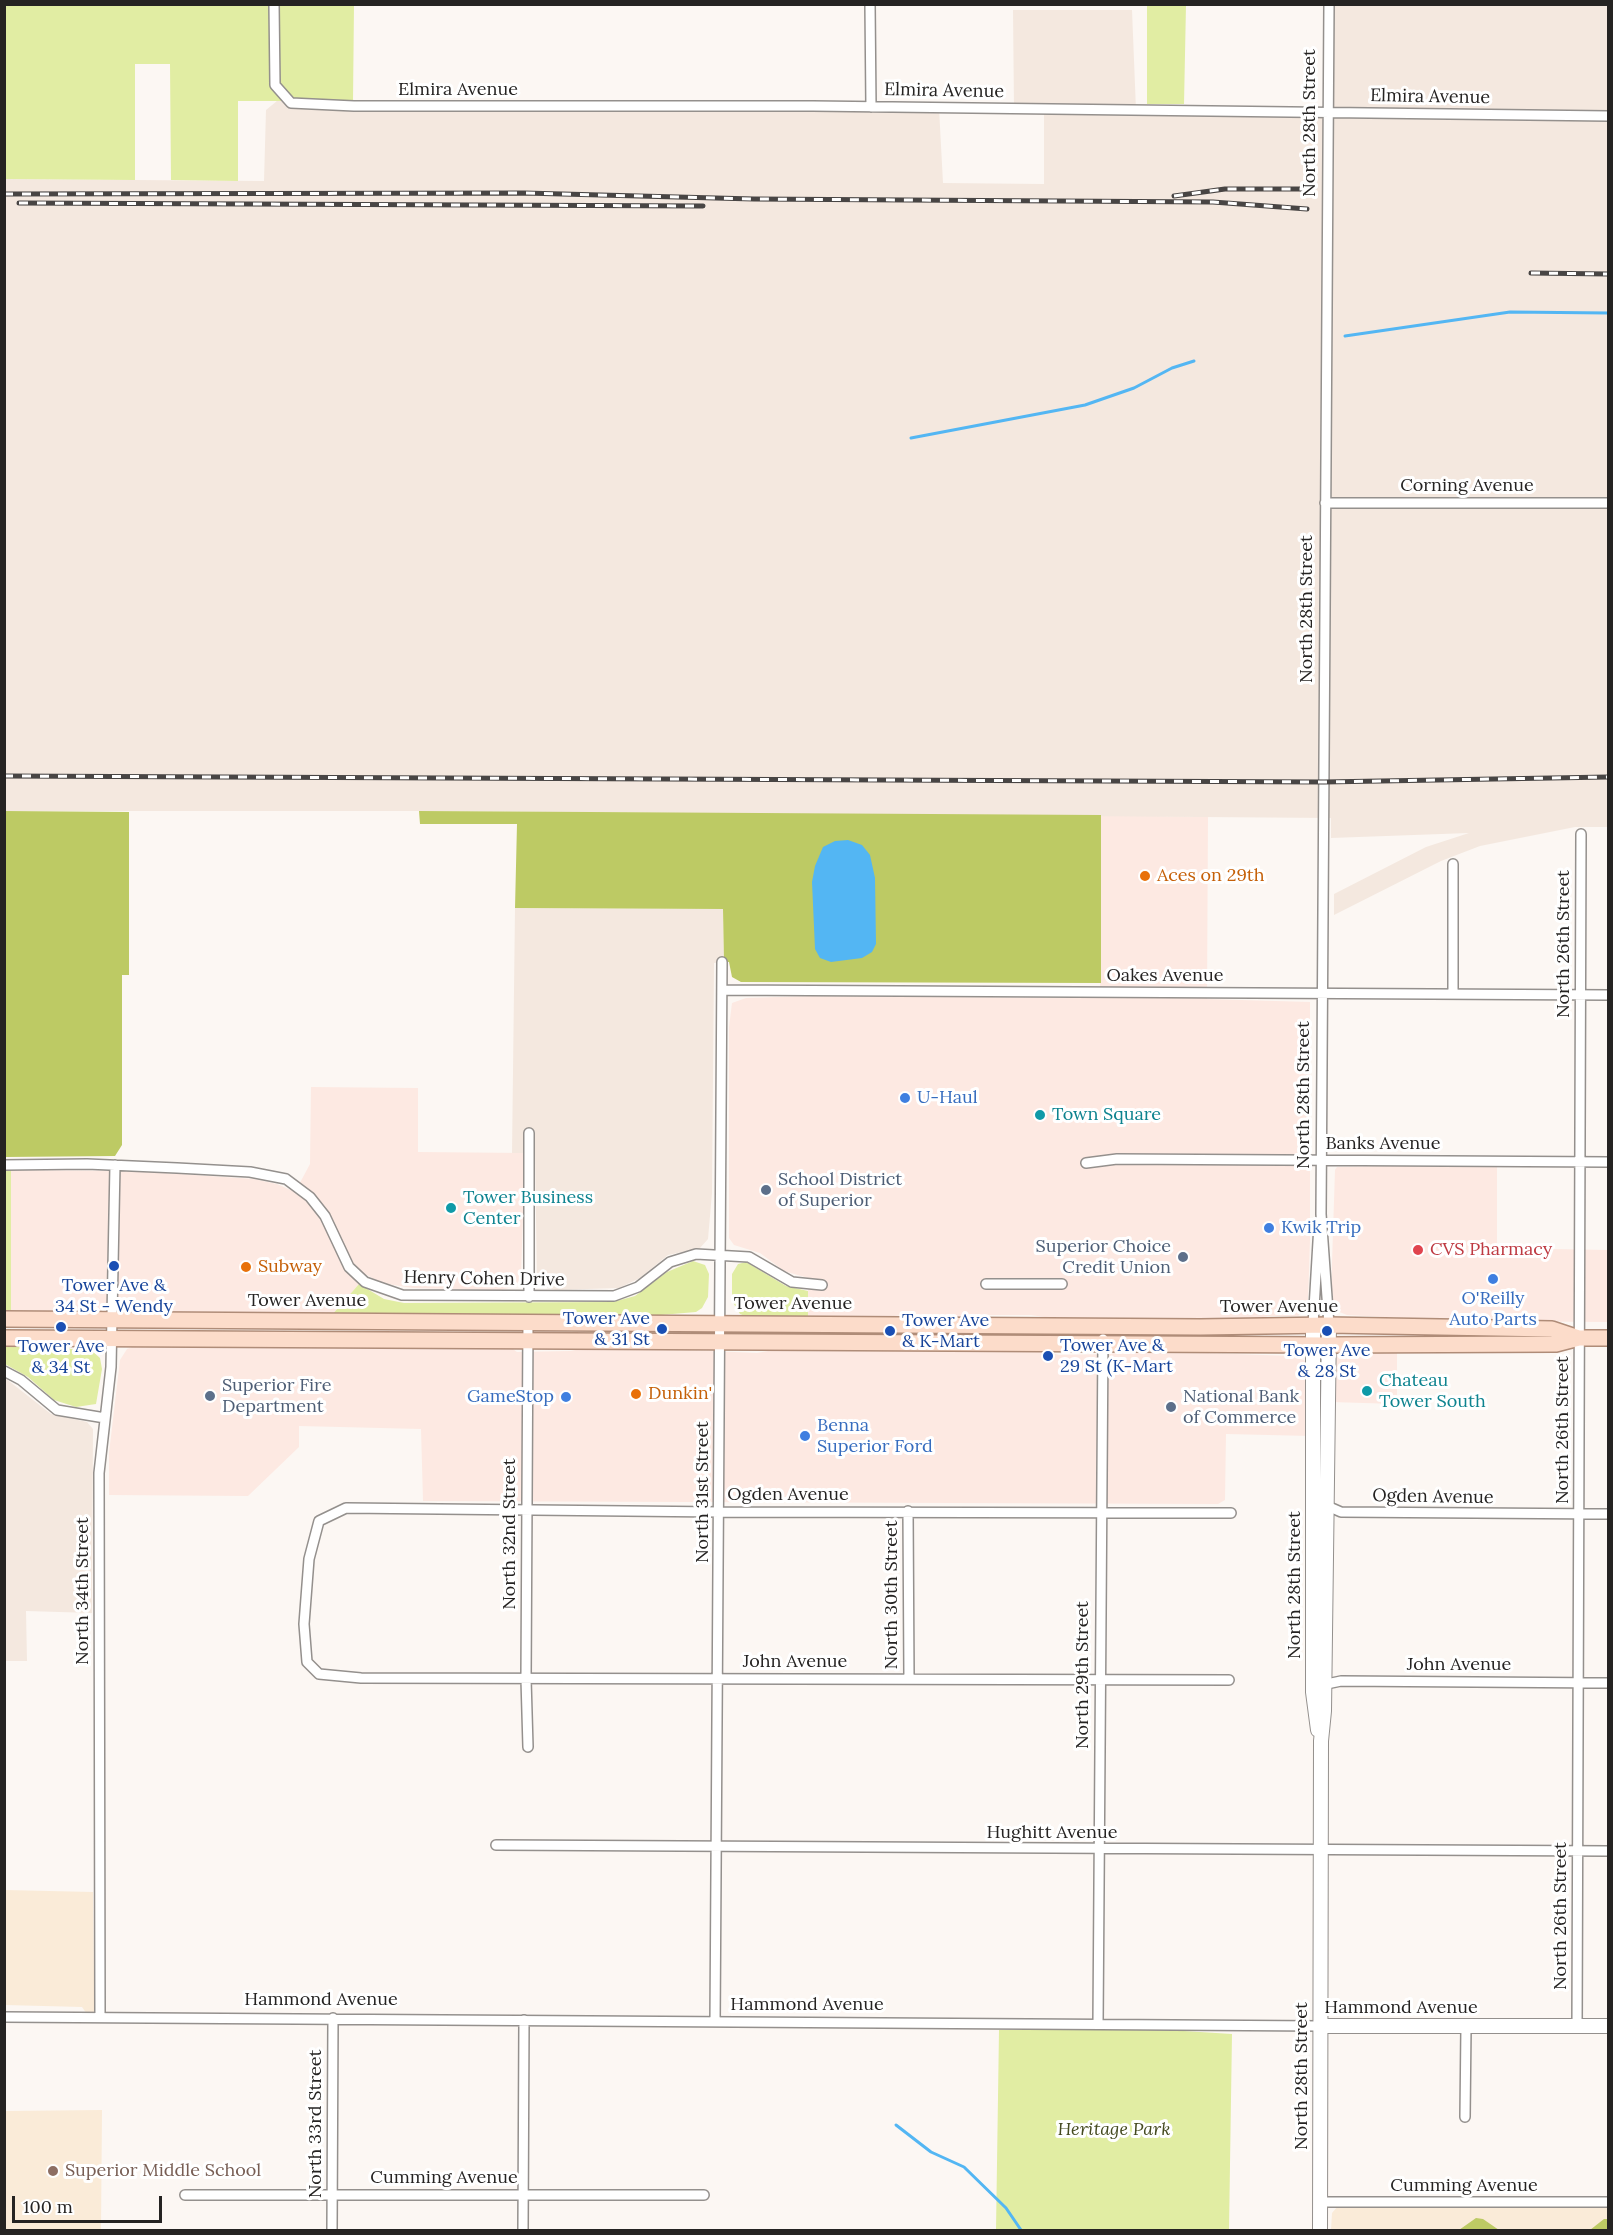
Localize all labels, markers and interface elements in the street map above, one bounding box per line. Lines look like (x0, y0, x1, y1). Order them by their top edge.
street label: North 28th Street (1299, 49, 1321, 197)
street label: Elmira Avenue (398, 79, 518, 101)
street label: Elmira Avenue (884, 79, 1004, 103)
street label: Elmira Avenue (1370, 85, 1490, 109)
street label: Corning Avenue (1400, 475, 1534, 497)
street label: North 28th Street (1296, 535, 1318, 683)
place label: Aces on 29th (1157, 865, 1265, 887)
marker: Aces on 29th (1138, 869, 1152, 883)
street label: North 26th Street (1553, 870, 1575, 1018)
street label: Oakes Avenue (1106, 965, 1224, 987)
street label: North 28th Street (1293, 1021, 1315, 1169)
place label: U-Haul (917, 1087, 978, 1109)
marker: U-Haul (898, 1091, 912, 1105)
place label: Town Square (1052, 1104, 1161, 1126)
marker: Town Square (1033, 1108, 1047, 1122)
street label: Banks Avenue (1325, 1133, 1441, 1155)
place label: School District of Superior (778, 1169, 902, 1212)
marker: School District of Superior (759, 1183, 773, 1197)
place label: Tower Business Center (463, 1187, 593, 1230)
marker: Tower Business Center (444, 1201, 458, 1215)
place label: Kwik Trip (1281, 1217, 1361, 1239)
marker: Kwik Trip (1262, 1221, 1276, 1235)
place label: Superior Choice Credit Union (1036, 1236, 1171, 1278)
place label: CVS Pharmacy (1430, 1239, 1552, 1261)
marker: CVS Pharmacy (1411, 1243, 1425, 1257)
marker: Superior Choice Credit Union (1176, 1250, 1190, 1264)
place label: Subway (258, 1256, 322, 1278)
marker: Tower Ave & 34 St - Wendy (107, 1259, 121, 1273)
marker: Subway (239, 1260, 253, 1274)
street label: Henry Cohen Drive (403, 1267, 565, 1291)
marker: O'Reilly Auto Parts (1486, 1272, 1500, 1286)
place label: Tower Ave & 34 St - Wendy (55, 1275, 173, 1318)
place label: O'Reilly Auto Parts (1449, 1288, 1537, 1330)
street label: Tower Avenue (248, 1290, 366, 1312)
street label: Tower Avenue (734, 1293, 852, 1315)
street label: Tower Avenue (1220, 1296, 1338, 1318)
place label: Tower Ave & 31 St (563, 1308, 650, 1350)
place label: Tower Ave & K-Mart (902, 1310, 989, 1352)
marker: Tower Ave & 34 St (54, 1320, 68, 1334)
marker: Tower Ave & 31 St (655, 1322, 669, 1336)
marker: Tower Ave & K-Mart (883, 1324, 897, 1338)
marker: Tower Ave & 28 St (1320, 1324, 1334, 1338)
place label: Tower Ave & 29 St (K-Mart (1060, 1335, 1173, 1378)
place label: Tower Ave & 34 St (17, 1336, 105, 1378)
place label: Tower Ave & 28 St (1283, 1340, 1371, 1382)
marker: Tower Ave & 29 St (K-Mart (1041, 1349, 1055, 1363)
street label: North 26th Street (1552, 1356, 1574, 1504)
place label: Chateau Tower South (1379, 1370, 1486, 1412)
place label: Superior Fire Department (222, 1375, 332, 1418)
place label: Dunkin' (648, 1383, 712, 1405)
marker: Chateau Tower South (1360, 1384, 1374, 1398)
place label: GameStop (467, 1386, 554, 1408)
place label: National Bank of Commerce (1183, 1386, 1299, 1428)
marker: Dunkin' (629, 1387, 643, 1401)
marker: Superior Fire Department (203, 1389, 217, 1403)
marker: GameStop (559, 1390, 573, 1404)
marker: National Bank of Commerce (1164, 1400, 1178, 1414)
place label: Benna Superior Ford (817, 1415, 933, 1458)
street label: North 31st Street (692, 1421, 714, 1563)
marker: Benna Superior Ford (798, 1429, 812, 1443)
street label: North 32nd Street (499, 1458, 521, 1610)
street label: Ogden Avenue (727, 1484, 849, 1506)
street label: Ogden Avenue (1372, 1485, 1494, 1509)
street label: North 28th Street (1284, 1511, 1306, 1659)
street label: North 34th Street (72, 1517, 94, 1665)
street label: North 30th Street (881, 1520, 903, 1670)
street label: North 29th Street (1072, 1601, 1094, 1749)
street label: John Avenue (743, 1651, 847, 1673)
street label: John Avenue (1407, 1654, 1511, 1676)
street label: Hughitt Avenue (987, 1822, 1117, 1844)
street label: North 26th Street (1550, 1842, 1572, 1990)
street label: Hammond Avenue (244, 1989, 398, 2011)
street label: Hammond Avenue (730, 1994, 884, 2016)
street label: Hammond Avenue (1324, 1997, 1478, 2019)
street label: North 28th Street (1291, 2002, 1313, 2150)
street label: North 33rd Street (305, 2050, 327, 2198)
park label: Heritage Park (1058, 2119, 1170, 2141)
place label: Superior Middle School (65, 2160, 261, 2182)
marker: Superior Middle School (46, 2164, 60, 2178)
street label: Cumming Avenue (370, 2167, 518, 2189)
street label: Cumming Avenue (1390, 2175, 1538, 2197)
scale bar (15, 2184, 165, 2222)
text: 100 m (23, 2195, 73, 2218)

